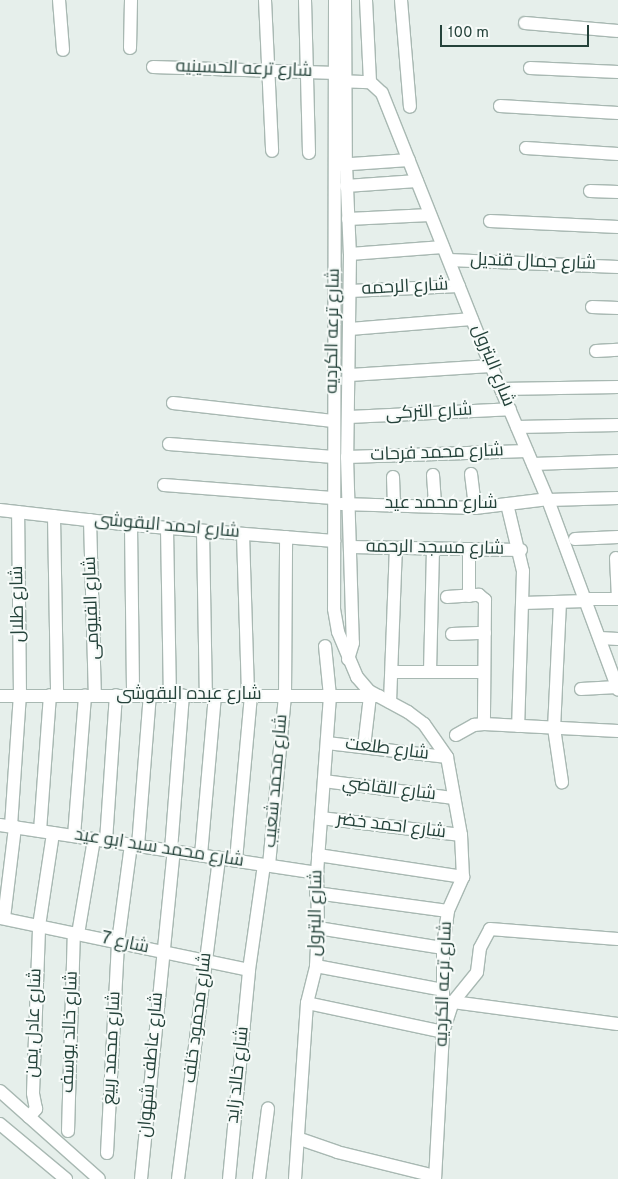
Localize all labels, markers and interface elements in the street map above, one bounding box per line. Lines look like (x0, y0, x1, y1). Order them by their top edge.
scale bar (443, 15, 592, 47)
text: 100 m (448, 24, 489, 43)
street label: شارع ترعه الحسينيه (175, 57, 313, 83)
street label: شارع جمال قنديل (470, 250, 596, 276)
street label: شارع ترعه الكرديه (322, 268, 346, 394)
street label: شارع الرحمه (361, 275, 449, 301)
street label: شارع البترول (466, 322, 518, 410)
street label: شارع التركى (385, 400, 473, 426)
street label: شارع محمد فرحات (370, 441, 504, 467)
street label: شارع محمد عيد (384, 493, 498, 515)
street label: شارع احمد البقوشى (93, 510, 241, 544)
street label: شارع مسجد الرحمه (366, 537, 504, 561)
street label: شارع الفيومى (80, 556, 106, 660)
street label: شارع طلال (8, 566, 30, 642)
street label: شارع عبده البقوشى (116, 684, 262, 706)
street label: شارع محمد شعيب (260, 713, 294, 849)
street label: شارع طلعت (344, 734, 430, 766)
street label: شارع القاضي (341, 774, 437, 806)
street label: شارع احمد خضر (335, 810, 447, 844)
street label: شارع محمد سيد ابو عيد (73, 825, 245, 873)
street label: شارع البترول (305, 869, 329, 957)
street label: شارع ترعه الكرديه (432, 921, 458, 1047)
street label: شارع 7 (99, 928, 151, 960)
street label: شارع محمود خلف (180, 951, 218, 1085)
street label: شارع عادل يمن (22, 968, 48, 1078)
street label: شارع خالد يوسف (58, 971, 84, 1093)
street label: شارع محمد ربيع (99, 991, 127, 1105)
street label: شارع عاطف شهوان (135, 992, 169, 1138)
street label: شارع خالد زايد (223, 1026, 255, 1124)

